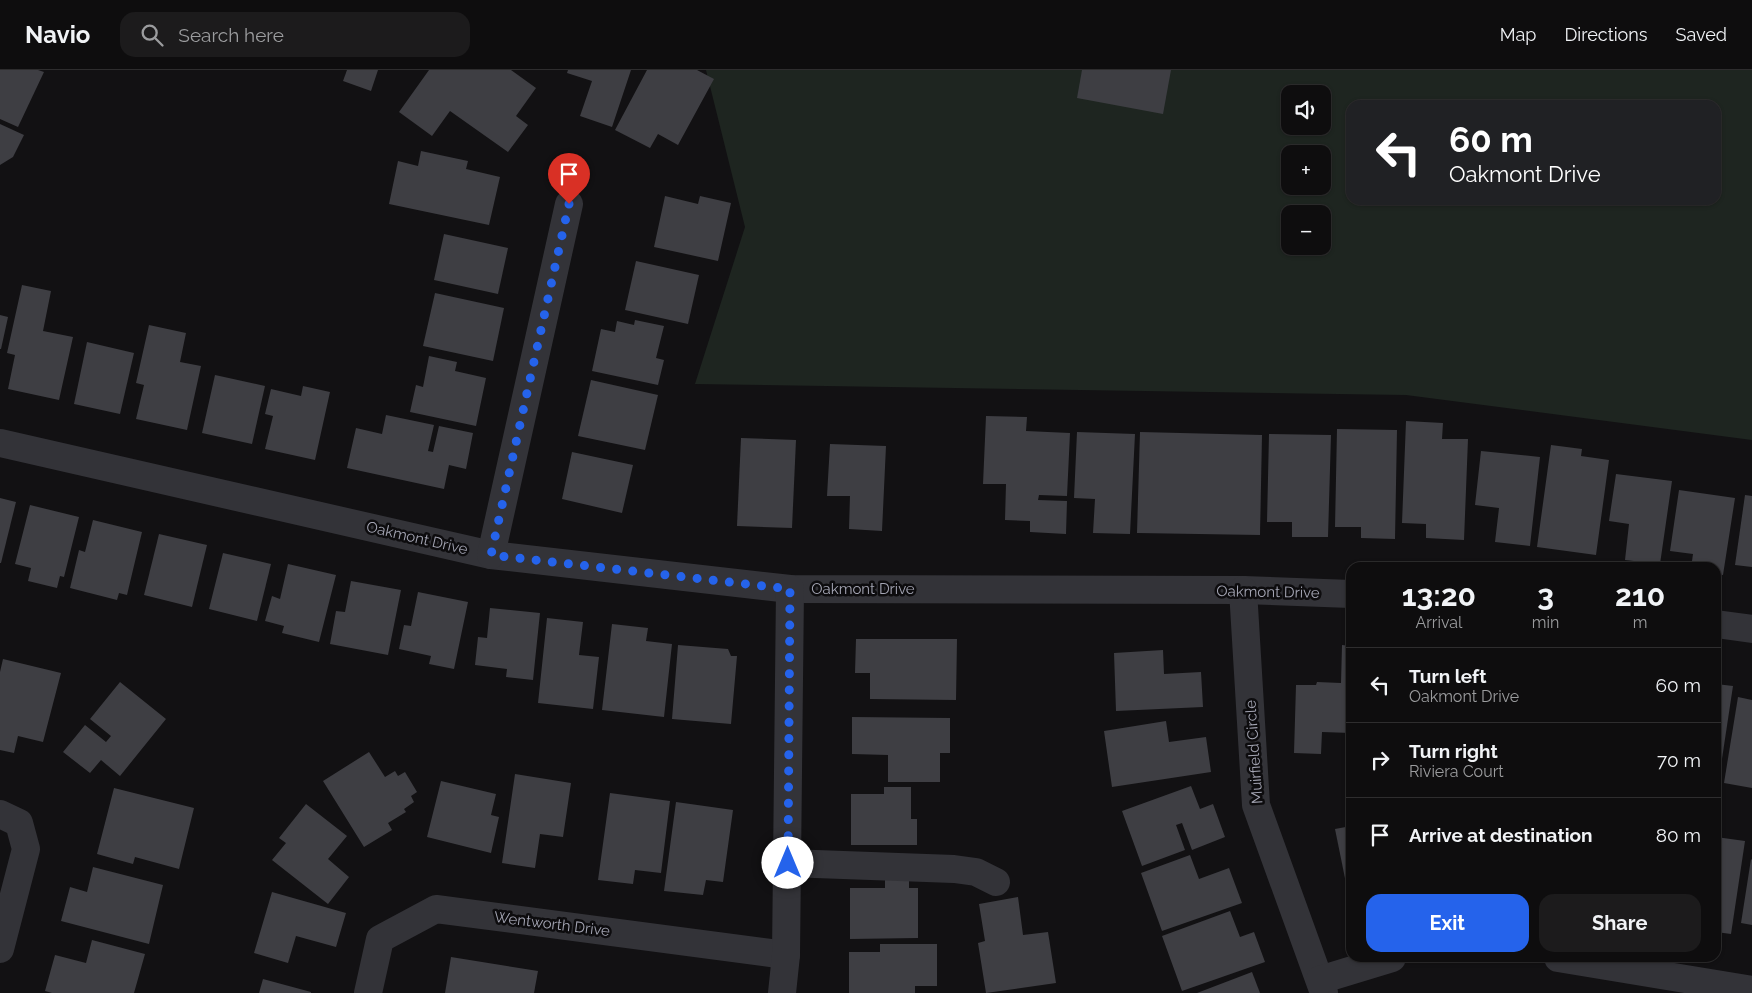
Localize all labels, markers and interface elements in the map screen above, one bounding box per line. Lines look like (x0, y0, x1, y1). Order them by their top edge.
search box (120, 12, 470, 57)
text: Navio (25, 20, 90, 49)
icon: search (138, 21, 166, 49)
text: Search here (178, 24, 284, 46)
text: Map (1500, 24, 1536, 45)
text: Directions (1564, 24, 1648, 45)
text: Saved (1676, 24, 1727, 45)
map controls (1281, 85, 1331, 255)
button: sound (1281, 85, 1331, 135)
text: 60 m (1449, 119, 1533, 160)
icon: left (1366, 120, 1431, 185)
button: + (1281, 145, 1331, 195)
pin (548, 153, 590, 204)
icon: arrive (555, 160, 583, 188)
text: Oakmont Drive (1449, 161, 1601, 187)
button: − (1281, 205, 1331, 255)
street label: Oakmont Drive (365, 518, 470, 558)
text: 13:20 (1402, 578, 1476, 613)
text: 3 (1537, 578, 1554, 613)
text: 210 (1615, 578, 1665, 613)
street label: Oakmont Drive (811, 580, 915, 598)
street label: Oakmont Drive (1216, 582, 1320, 602)
text: Arrival (1415, 613, 1462, 632)
text: min (1532, 613, 1559, 632)
text: m (1633, 613, 1647, 632)
text: Turn left (1409, 665, 1486, 687)
icon: left (1366, 671, 1394, 699)
text: 60 m (1656, 674, 1701, 696)
text: Oakmont Drive (1409, 687, 1519, 706)
street label: Muirfield Circle (1241, 699, 1267, 804)
text: Turn right (1409, 740, 1498, 762)
icon: right (1366, 746, 1394, 774)
text: 70 m (1657, 749, 1701, 771)
text: Riviera Court (1409, 762, 1504, 781)
icon: arrive (1366, 821, 1394, 849)
text: Arrive at destination (1409, 824, 1593, 846)
text: 80 m (1656, 824, 1701, 846)
position arrow (761, 836, 813, 888)
button: Exit (1366, 894, 1529, 952)
button: Share (1539, 894, 1701, 952)
street label: Wentworth Drive (493, 908, 611, 940)

